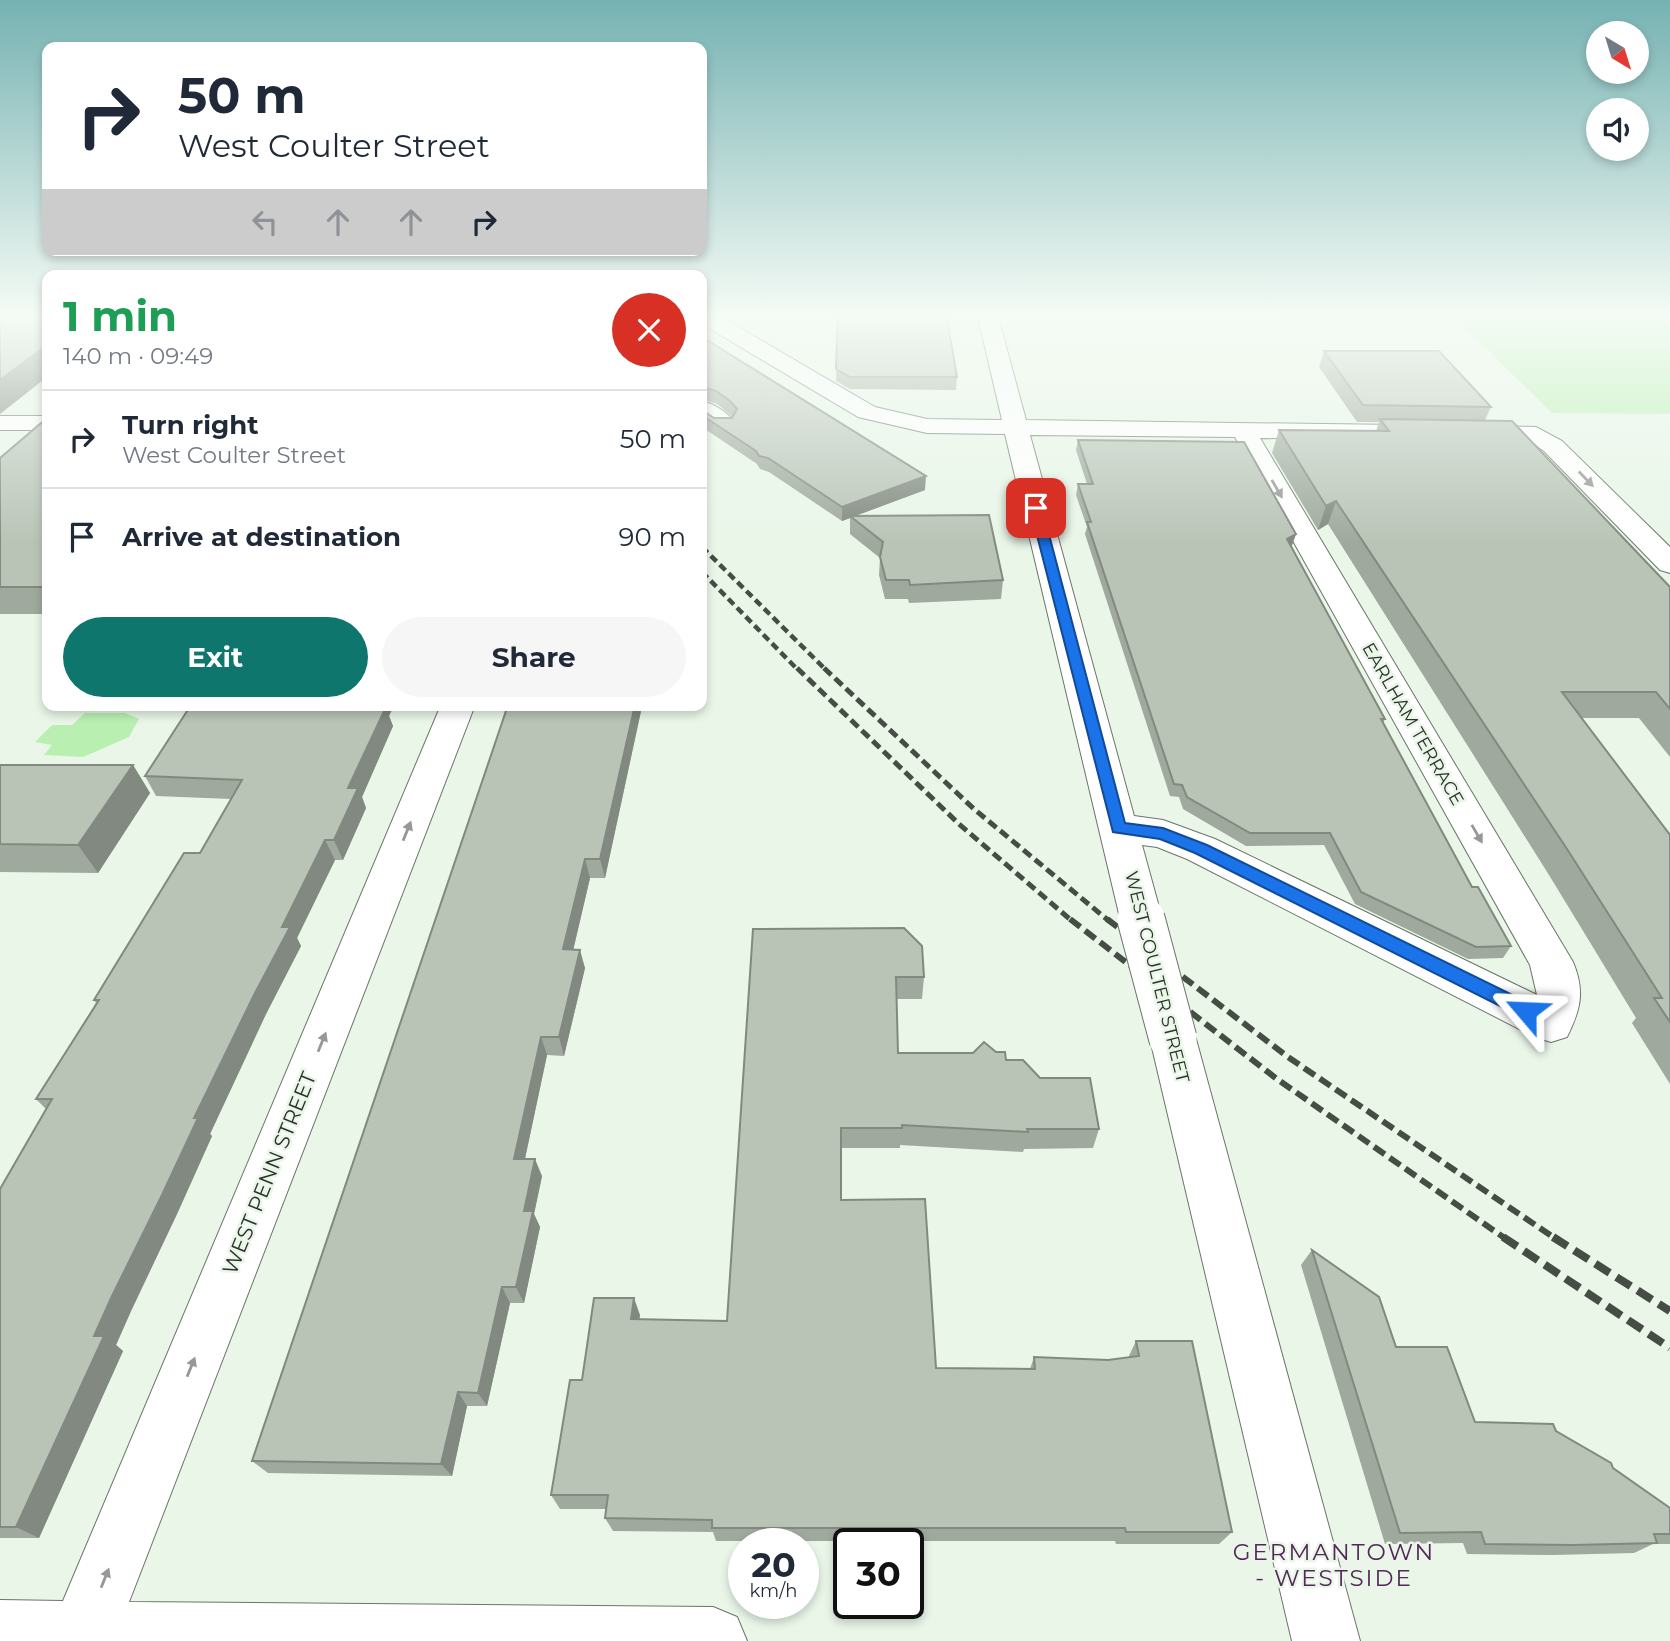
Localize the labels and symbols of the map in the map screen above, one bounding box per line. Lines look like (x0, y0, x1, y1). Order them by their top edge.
north arrow (1586, 21, 1648, 84)
one-way arrow (1578, 470, 1594, 487)
pin (1006, 478, 1066, 538)
one-way arrow (1271, 479, 1283, 499)
street label: EARLHAM TERRACE (1357, 639, 1469, 809)
one-way arrow (401, 820, 412, 841)
one-way arrow (1471, 825, 1483, 844)
street label: WEST COULTER STREET (1120, 869, 1194, 1086)
position arrow (1489, 974, 1563, 1048)
one-way arrow (316, 1031, 327, 1052)
street label: WEST PENN STREET (217, 1068, 321, 1278)
one-way arrow (185, 1356, 196, 1377)
speed limit sign: 30 (833, 1528, 924, 1619)
district label: GERMANTOWN - WESTSIDE (1233, 1538, 1435, 1592)
one-way arrow (100, 1567, 111, 1588)

